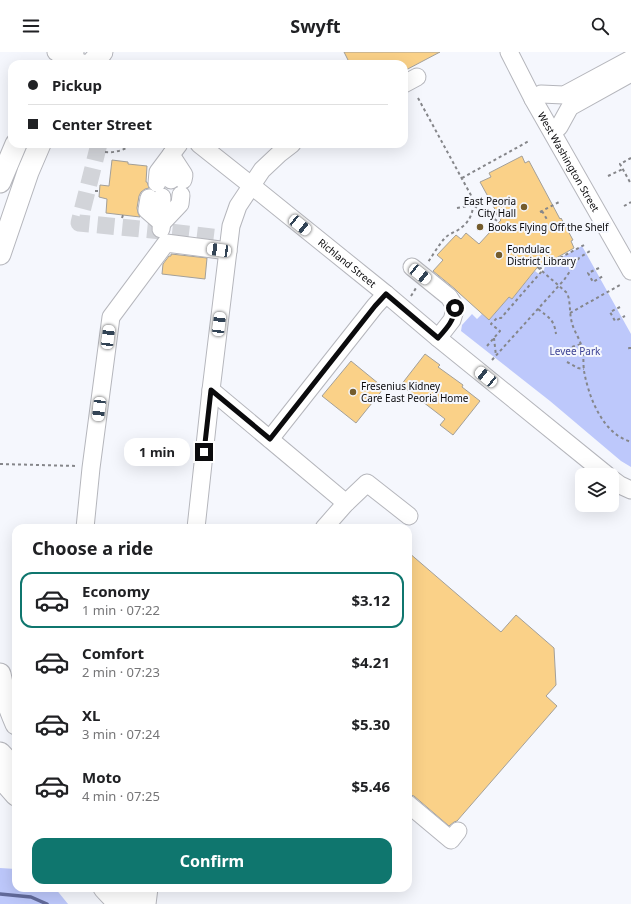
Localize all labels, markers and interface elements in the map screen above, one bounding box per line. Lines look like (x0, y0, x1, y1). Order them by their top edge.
text: Swyft (290, 14, 341, 38)
icon: menu (20, 15, 42, 37)
icon: search (589, 15, 611, 37)
text: Pickup (52, 75, 102, 95)
street label: West Washington Street (535, 109, 603, 215)
text: Center Street (52, 114, 152, 134)
place label: East Peoria City Hall (464, 194, 516, 220)
marker: East Peoria City Hall (519, 202, 529, 212)
car (287, 213, 313, 237)
place label: Books Flying Off the Shelf (488, 220, 609, 234)
marker: Books Flying Off the Shelf (475, 222, 485, 232)
street label: Richland Street (315, 235, 380, 291)
car (206, 242, 232, 258)
place label: Fondulac District Library (507, 242, 577, 268)
marker: Fondulac District Library (494, 250, 504, 260)
car (407, 262, 433, 286)
route start (446, 299, 464, 317)
car (212, 311, 226, 337)
car (101, 324, 115, 350)
park label: Levee Park (550, 344, 601, 358)
car (473, 365, 499, 389)
place label: Fresenius Kidney Care East Peoria Home (361, 379, 469, 405)
marker: Fresenius Kidney Care East Peoria Home (348, 387, 358, 397)
car (92, 396, 106, 422)
callout: 1 min (124, 438, 190, 466)
text: 1 min (139, 443, 175, 461)
route end (195, 443, 213, 461)
map controls (575, 468, 619, 512)
button: layers (575, 468, 619, 512)
text: Choose a ride (32, 536, 153, 560)
text: Economy (82, 581, 150, 601)
icon: car (34, 582, 70, 618)
text: $3.12 (351, 590, 390, 610)
text: 1 min · 07:22 (82, 601, 160, 619)
text: Comfort (82, 643, 144, 663)
icon: car (34, 644, 70, 680)
text: $4.21 (351, 652, 390, 672)
text: 2 min · 07:23 (82, 663, 160, 681)
text: XL (82, 705, 100, 725)
icon: car (34, 706, 70, 742)
text: $5.30 (351, 714, 390, 734)
text: 3 min · 07:24 (82, 725, 160, 743)
text: Moto (82, 767, 121, 787)
icon: car (34, 768, 70, 804)
text: $5.46 (351, 776, 390, 796)
text: 4 min · 07:25 (82, 787, 160, 805)
button: Confirm (32, 838, 392, 884)

